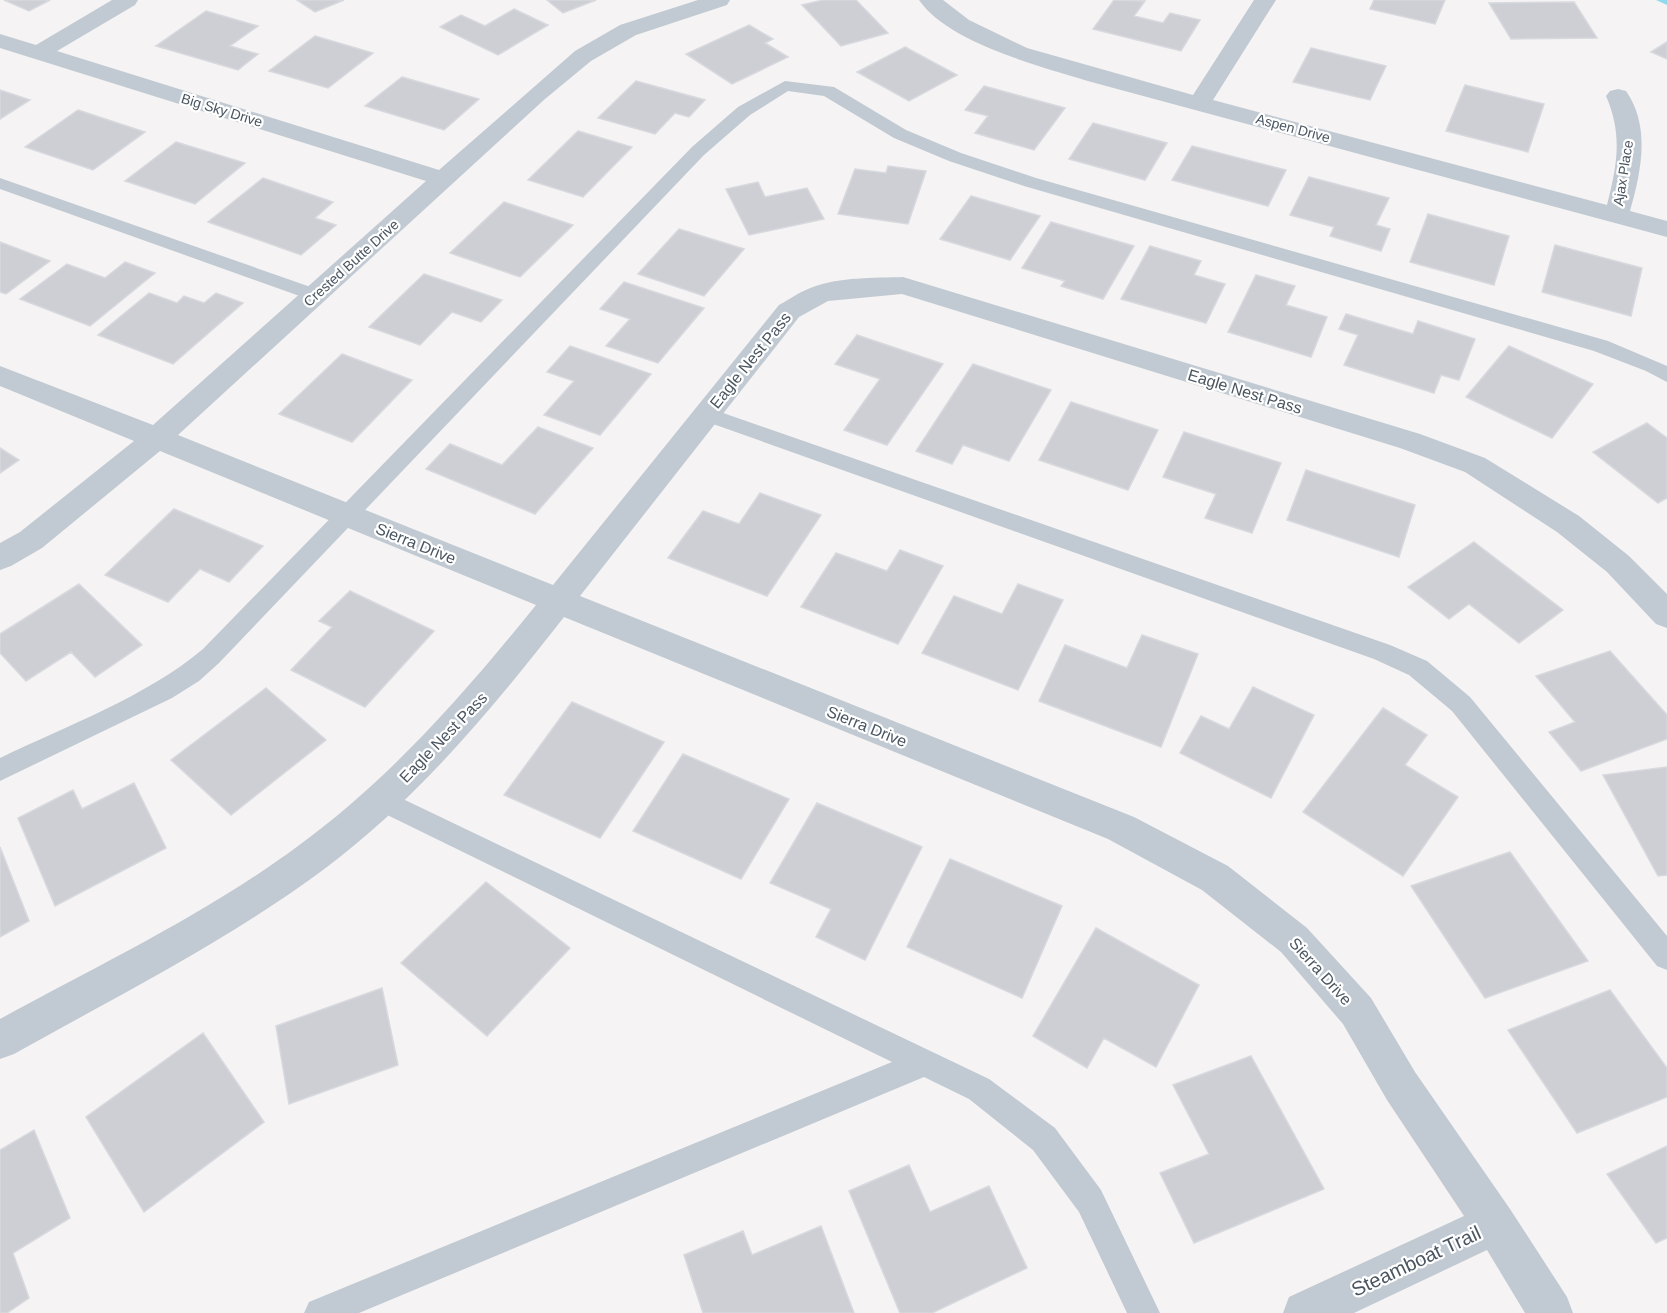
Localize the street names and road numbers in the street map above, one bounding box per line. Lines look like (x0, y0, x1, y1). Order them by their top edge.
street label: Big Sky Drive (179, 90, 265, 130)
street label: Aspen Drive (1254, 110, 1332, 146)
street label: Ajax Place (1610, 139, 1636, 207)
street label: Crested Butte Drive (300, 216, 402, 310)
street label: Eagle Nest Pass (707, 309, 794, 412)
street label: Eagle Nest Pass (1186, 366, 1304, 417)
street label: Sierra Drive (373, 520, 458, 567)
street label: Eagle Nest Pass (396, 689, 491, 786)
street label: Sierra Drive (824, 703, 909, 750)
street label: Sierra Drive (1286, 934, 1355, 1008)
street label: Steamboat Trail (1348, 1221, 1484, 1301)

